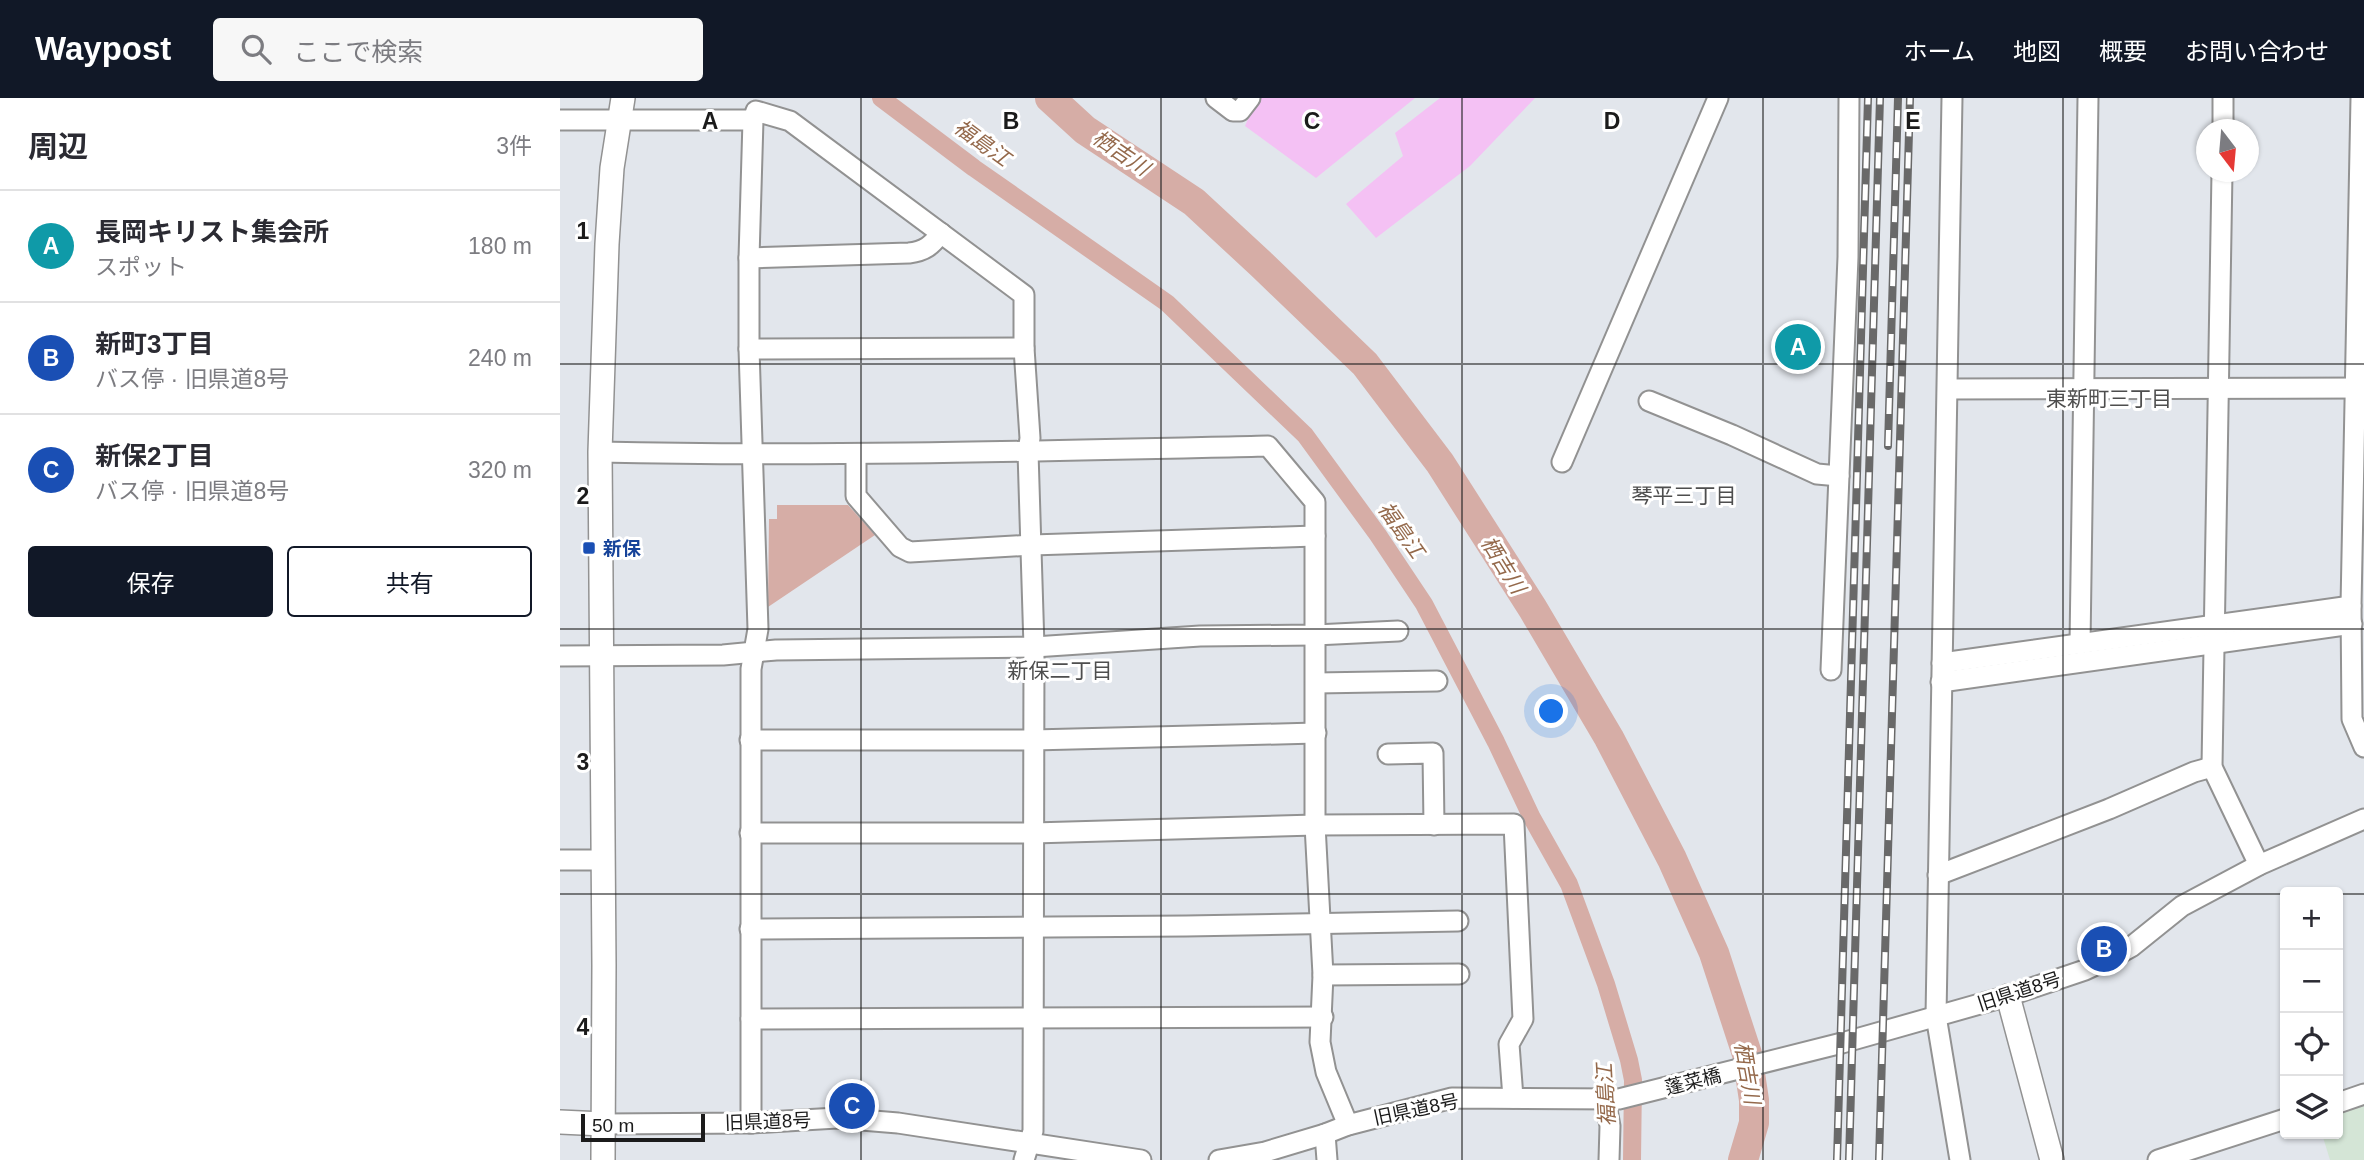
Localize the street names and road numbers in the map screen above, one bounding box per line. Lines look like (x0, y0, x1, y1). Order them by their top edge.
street label: 旧県道8号 (1975, 968, 2064, 1015)
street label: 蓬菜橋 (1663, 1064, 1723, 1099)
street label: 旧県道8号 (1372, 1090, 1461, 1129)
street label: 旧県道8号 (724, 1109, 812, 1134)

